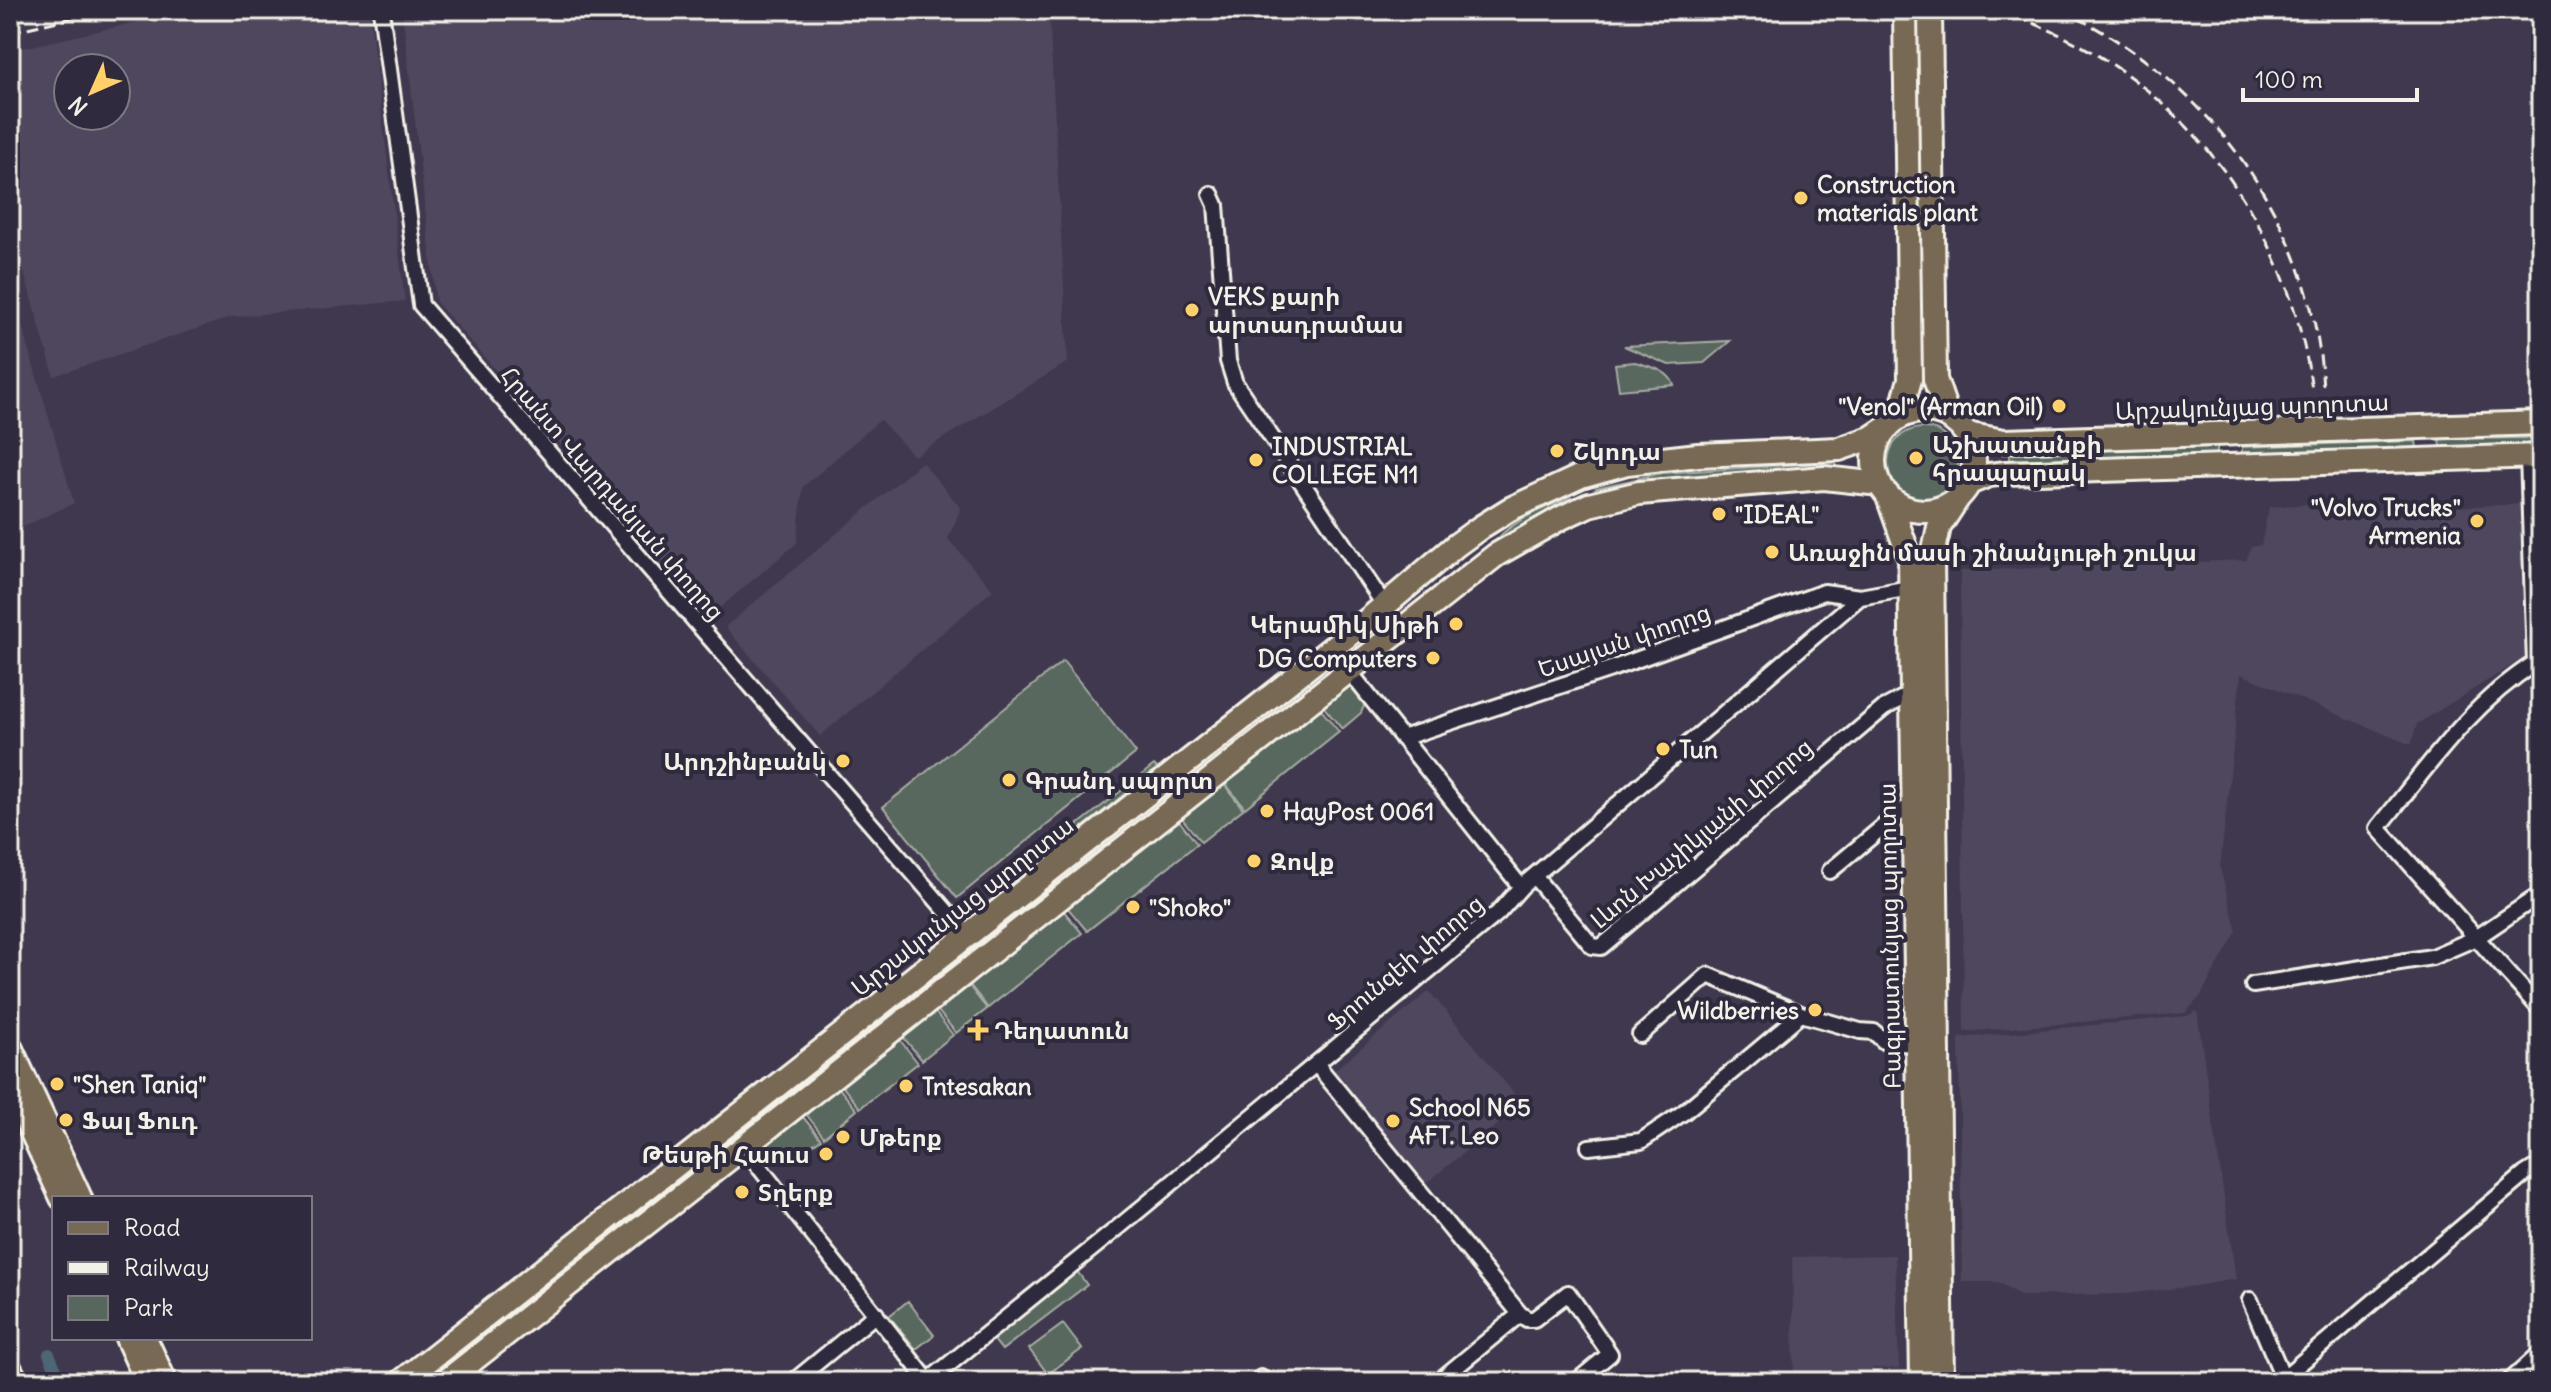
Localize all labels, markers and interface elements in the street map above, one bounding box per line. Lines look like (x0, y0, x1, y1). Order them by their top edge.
north arrow (52, 52, 132, 132)
scale bar (2243, 52, 2417, 102)
text: 100 m (2255, 64, 2323, 94)
text: N (63, 91, 93, 121)
place label: Construction materials plant (1817, 169, 1979, 227)
marker: Construction materials plant (1792, 189, 1810, 207)
place label: VEKS քարի արտադրամաս (1208, 281, 1404, 339)
marker: VEKS քարի արտադրամաս (1183, 301, 1201, 319)
street label: Հրանտ Վարդանյան փողոց (495, 360, 731, 626)
street label: Արշակունյաց պողոտա (2114, 386, 2390, 426)
place label: "Venol" (Arman Oil) (1838, 391, 2043, 421)
marker: "Venol" (Arman Oil) (2050, 397, 2068, 415)
place label: Աշխատանքի հրապարակ (1932, 429, 2102, 487)
place label: INDUSTRIAL COLLEGE N11 (1272, 431, 1419, 489)
place label: Շկոդա (1573, 436, 1661, 466)
marker: Շկոդա (1548, 442, 1566, 460)
marker: Աշխատանքի հրապարակ (1907, 449, 1925, 467)
marker: INDUSTRIAL COLLEGE N11 (1247, 451, 1265, 469)
place label: "Volvo Trucks" Armenia (2311, 492, 2461, 550)
place label: "IDEAL" (1735, 499, 1819, 529)
marker: "IDEAL" (1710, 505, 1728, 523)
marker: "Volvo Trucks" Armenia (2468, 512, 2486, 530)
place label: Առաջին մասի շինանյութի շուկա (1788, 537, 2197, 567)
marker: Առաջին մասի շինանյութի շուկա (1763, 543, 1781, 561)
street label: Եսայան փողոց (1534, 596, 1714, 684)
place label: Կերամիկ Սիթի (1250, 609, 1440, 639)
marker: Կերամիկ Սիթի (1447, 615, 1465, 633)
place label: DG Computers (1258, 643, 1417, 673)
marker: DG Computers (1424, 649, 1442, 667)
street label: Լևոն Խաչիկյանի փողոց (1584, 731, 1818, 935)
place label: Tun (1679, 734, 1718, 764)
marker: Tun (1654, 740, 1672, 758)
place label: Արդշինբանկ (663, 746, 827, 776)
marker: Արդշինբանկ (834, 752, 852, 770)
place label: Գրանդ սպորտ (1025, 765, 1213, 795)
marker: Գրանդ սպորտ (1000, 771, 1018, 789)
street label: Բագրատունյաց պողոտա (1871, 783, 1907, 1089)
place label: HayPost 0061 (1283, 796, 1434, 826)
marker: HayPost 0061 (1258, 802, 1276, 820)
street label: Արշակունյաց պողոտա (845, 810, 1079, 1002)
place label: Զովք (1270, 846, 1335, 876)
marker: Զովք (1245, 852, 1263, 870)
street label: Ֆրունզեի փողոց (1321, 888, 1489, 1036)
place label: "Shoko" (1149, 892, 1231, 922)
marker: "Shoko" (1124, 898, 1142, 916)
place label: Wildberries (1677, 995, 1799, 1025)
marker: Wildberries (1806, 1001, 1824, 1019)
place label: Դեղատուն (994, 1015, 1130, 1045)
marker: Դեղատուն (969, 1021, 987, 1039)
place label: "Shen Taniq" (73, 1069, 206, 1099)
place label: Tntesakan (922, 1071, 1032, 1101)
marker: "Shen Taniq" (48, 1075, 66, 1093)
marker: Tntesakan (897, 1077, 915, 1095)
place label: School N65 AFT. Leo (1409, 1092, 1531, 1150)
place label: Ֆալ Ֆուդ (82, 1105, 198, 1135)
marker: Ֆալ Ֆուդ (57, 1111, 75, 1129)
marker: School N65 AFT. Leo (1384, 1112, 1402, 1130)
place label: Մթերք (859, 1122, 942, 1152)
marker: Մթերք (834, 1128, 852, 1146)
place label: Թեսթի Հաուս (642, 1139, 810, 1169)
marker: Թեսթի Հաուս (817, 1145, 835, 1163)
place label: Տղերք (758, 1177, 834, 1207)
marker: Տղերք (733, 1183, 751, 1201)
legend (52, 1196, 312, 1340)
text: Road (124, 1212, 180, 1242)
text: Railway (124, 1252, 210, 1282)
text: Park (124, 1292, 174, 1322)

